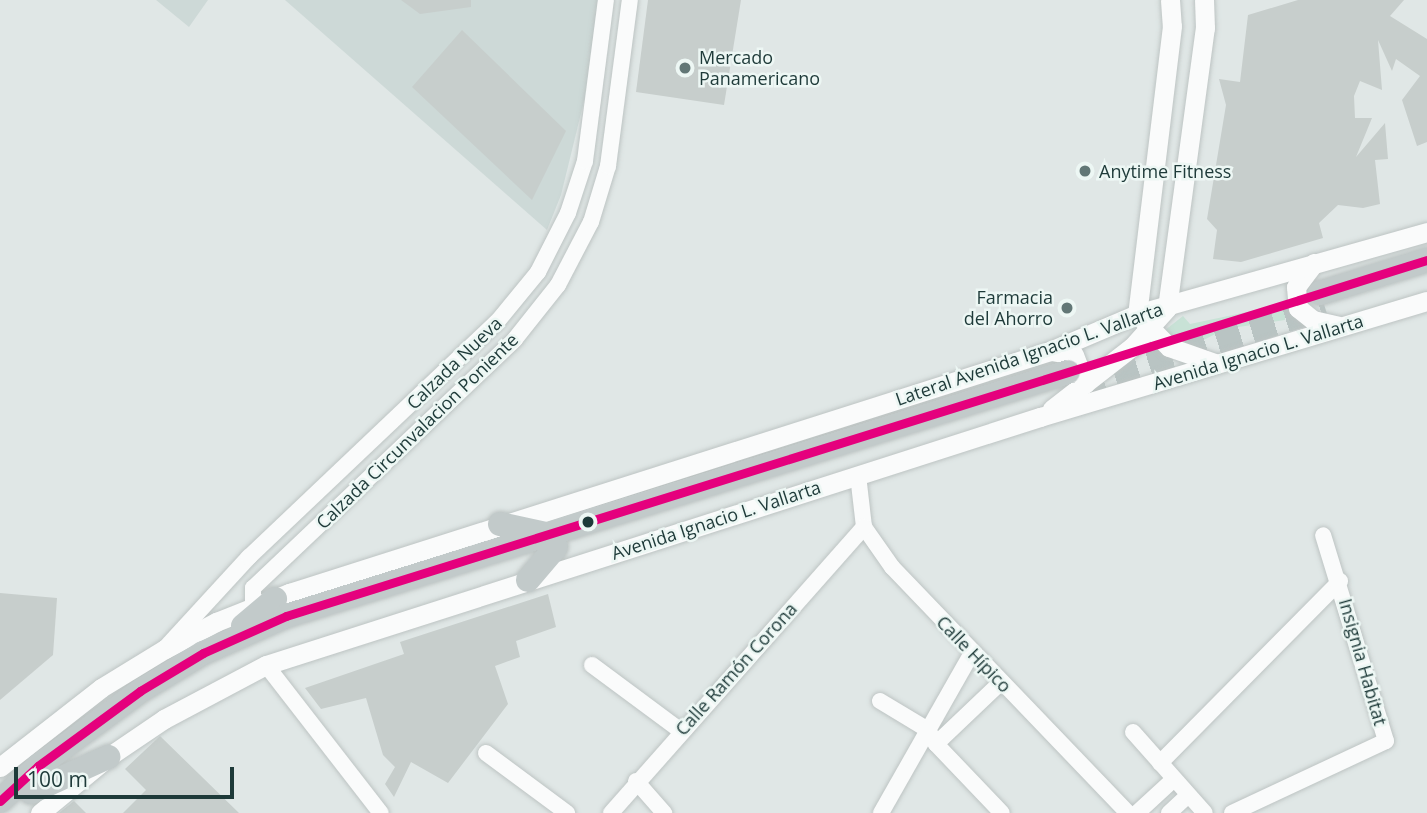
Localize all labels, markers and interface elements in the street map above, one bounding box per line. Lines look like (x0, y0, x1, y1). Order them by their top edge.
place label: Mercado Panamericano (699, 47, 820, 90)
marker: Mercado Panamericano (677, 60, 693, 76)
place label: Anytime Fitness (1099, 160, 1231, 182)
marker: Anytime Fitness (1077, 163, 1093, 179)
place label: Farmacia del Ahorro (964, 287, 1053, 330)
street label: Lateral Avenida Ignacio L. Vallarta (893, 298, 1165, 410)
marker: Farmacia del Ahorro (1059, 300, 1075, 316)
street label: Avenida Ignacio L. Vallarta (1150, 310, 1366, 394)
street label: Calzada Nueva (402, 312, 506, 414)
street label: Calzada Circunvalacion Poniente (312, 329, 522, 533)
street label: Avenida Ignacio L. Vallarta (609, 476, 823, 564)
unlabelled marker (581, 515, 595, 529)
street label: Insignia Habitat (1335, 596, 1391, 728)
street label: Calle Ramón Corona (671, 598, 801, 740)
street label: Calle Hípico (932, 611, 1016, 697)
scale bar (18, 754, 238, 798)
text: 100 m (27, 765, 88, 793)

